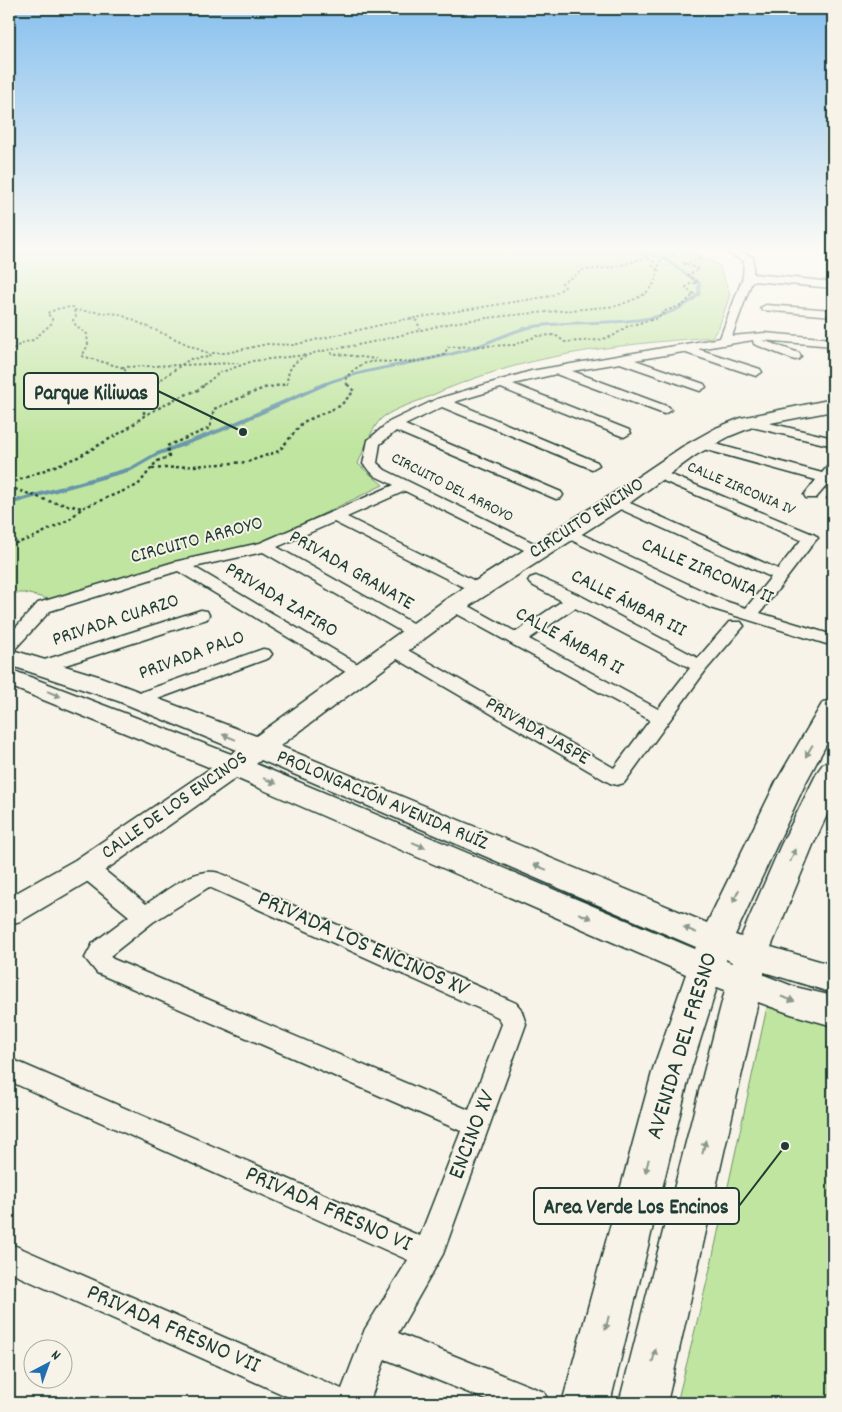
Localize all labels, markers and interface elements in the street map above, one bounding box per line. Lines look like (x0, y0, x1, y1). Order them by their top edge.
callout: Parque Kiliwas (24, 373, 158, 409)
text: Parque Kiliwas (34, 380, 148, 410)
street label: CIRCUITO DEL ARROYO (387, 447, 517, 529)
street label: CALLE ZIRCONIA IV (683, 456, 799, 522)
street label: CIRCUITO ENCINO (524, 471, 650, 567)
street label: CIRCUITO ARROYO (128, 510, 266, 572)
street label: PRIVADA GRANATE (283, 524, 419, 618)
street label: CALLE ZIRCONIA II (637, 532, 777, 612)
street label: PRIVADA ZAFIRO (219, 556, 343, 646)
street label: CALLE ÁMBAR III (566, 565, 690, 643)
street label: PRIVADA CUARZO (49, 587, 183, 655)
street label: CALLE ÁMBAR II (511, 602, 627, 682)
street label: PRIVADA PALO (135, 624, 249, 688)
one-way arrow (47, 690, 62, 698)
street label: PRIVADA JASPE (480, 691, 594, 773)
one-way arrow (222, 732, 236, 740)
one-way arrow (805, 743, 813, 758)
street label: PROLONGACIÓN AVENIDA RUÍZ (272, 744, 492, 858)
street label: CALLE DE LOS ENCINOS (96, 745, 254, 867)
one-way arrow (263, 778, 277, 786)
one-way arrow (412, 842, 426, 850)
one-way arrow (789, 848, 797, 862)
one-way arrow (533, 863, 547, 871)
street label: PRIVADA LOS ENCINOS XV (251, 883, 475, 1007)
one-way arrow (732, 889, 740, 903)
one-way arrow (577, 913, 592, 921)
one-way arrow (683, 926, 697, 934)
street label: AVENIDA DEL FRESNO (638, 948, 728, 1144)
one-way arrow (781, 995, 796, 1003)
street label: ENCINO XV (440, 1085, 506, 1185)
one-way arrow (700, 1139, 708, 1154)
street label: PRIVADA FRESNO VI (239, 1158, 417, 1262)
one-way arrow (643, 1158, 651, 1173)
callout: Area Verde Los Encinos (534, 1188, 739, 1224)
text: Area Verde Los Encinos (543, 1194, 729, 1224)
street label: PRIVADA FRESNO VII (81, 1276, 266, 1384)
one-way arrow (602, 1316, 610, 1331)
north arrow (22, 1340, 72, 1390)
text: N (46, 1346, 64, 1366)
one-way arrow (650, 1348, 658, 1363)

